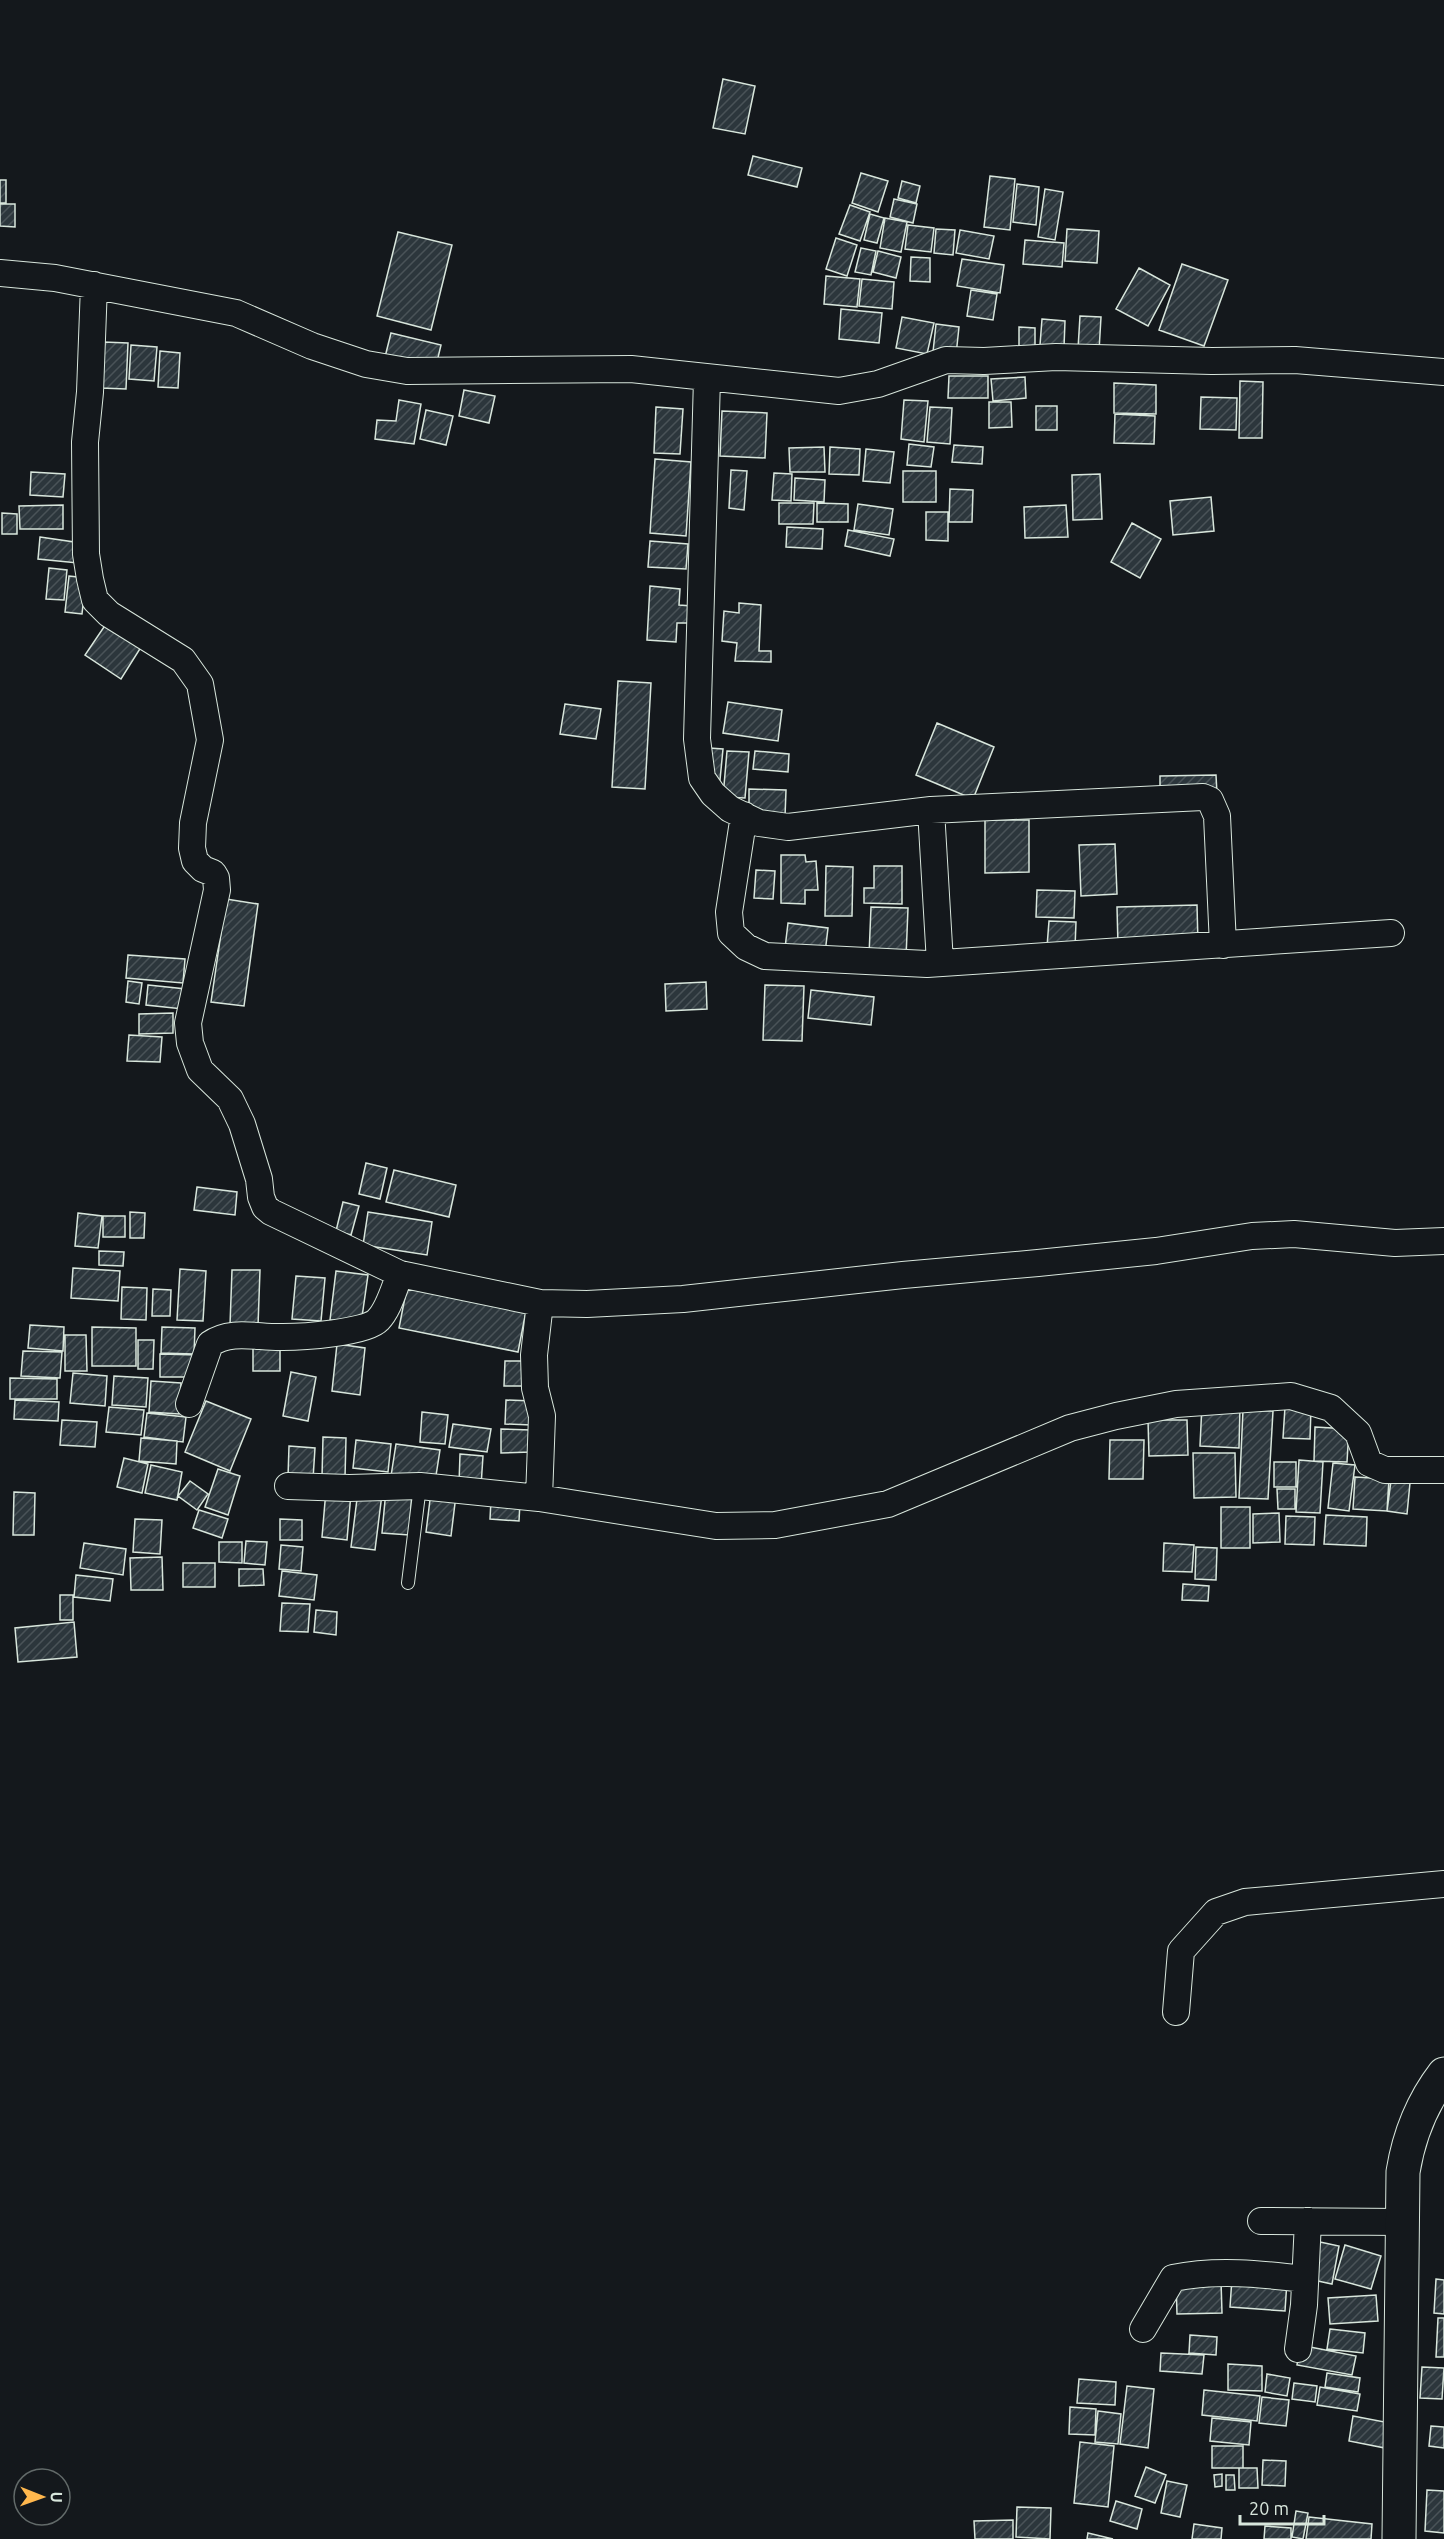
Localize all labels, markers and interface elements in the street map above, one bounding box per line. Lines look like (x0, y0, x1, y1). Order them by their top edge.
north arrow (12, 2467, 72, 2527)
scale bar (1240, 2488, 1324, 2526)
text: U (48, 2491, 66, 2503)
text: 20 m (1249, 2498, 1289, 2518)

